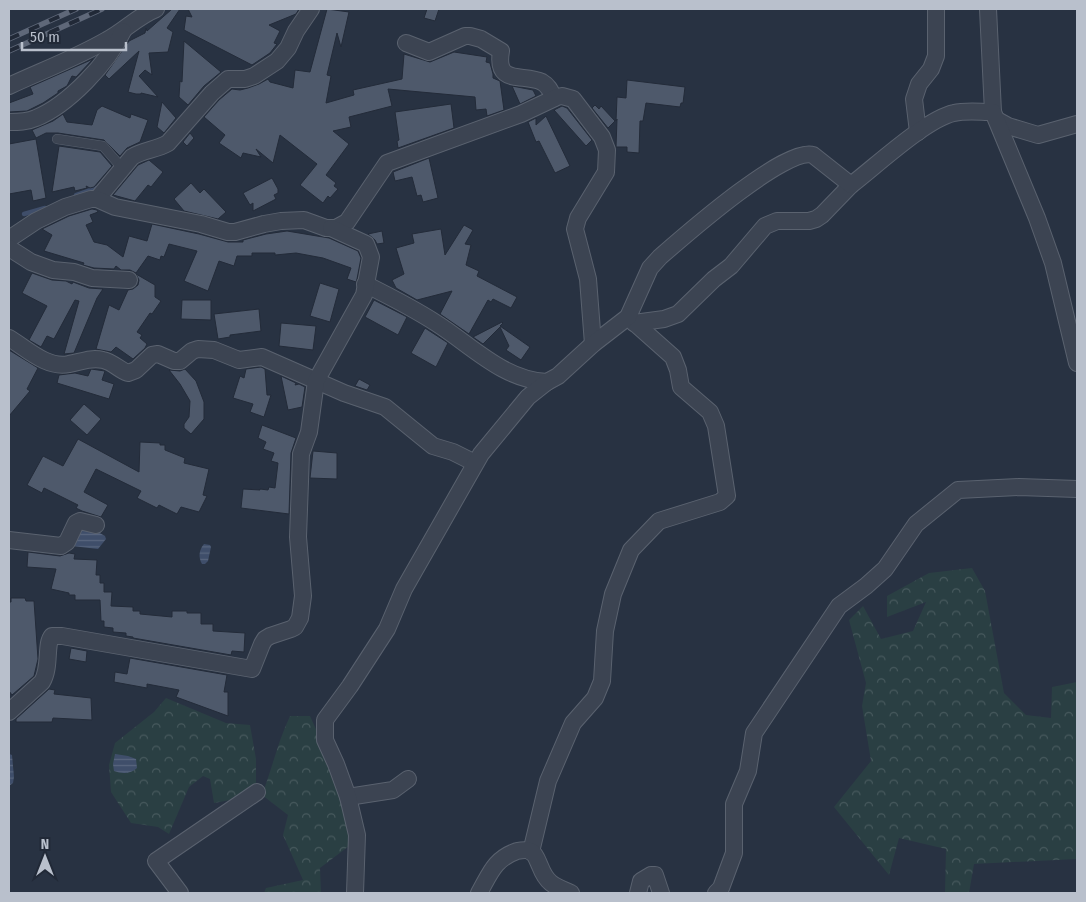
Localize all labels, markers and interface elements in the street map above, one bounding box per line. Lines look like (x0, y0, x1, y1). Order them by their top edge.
scale bar (22, 20, 126, 52)
text: 50 m (30, 28, 60, 46)
north arrow (20, 832, 70, 882)
text: N (41, 836, 49, 853)

